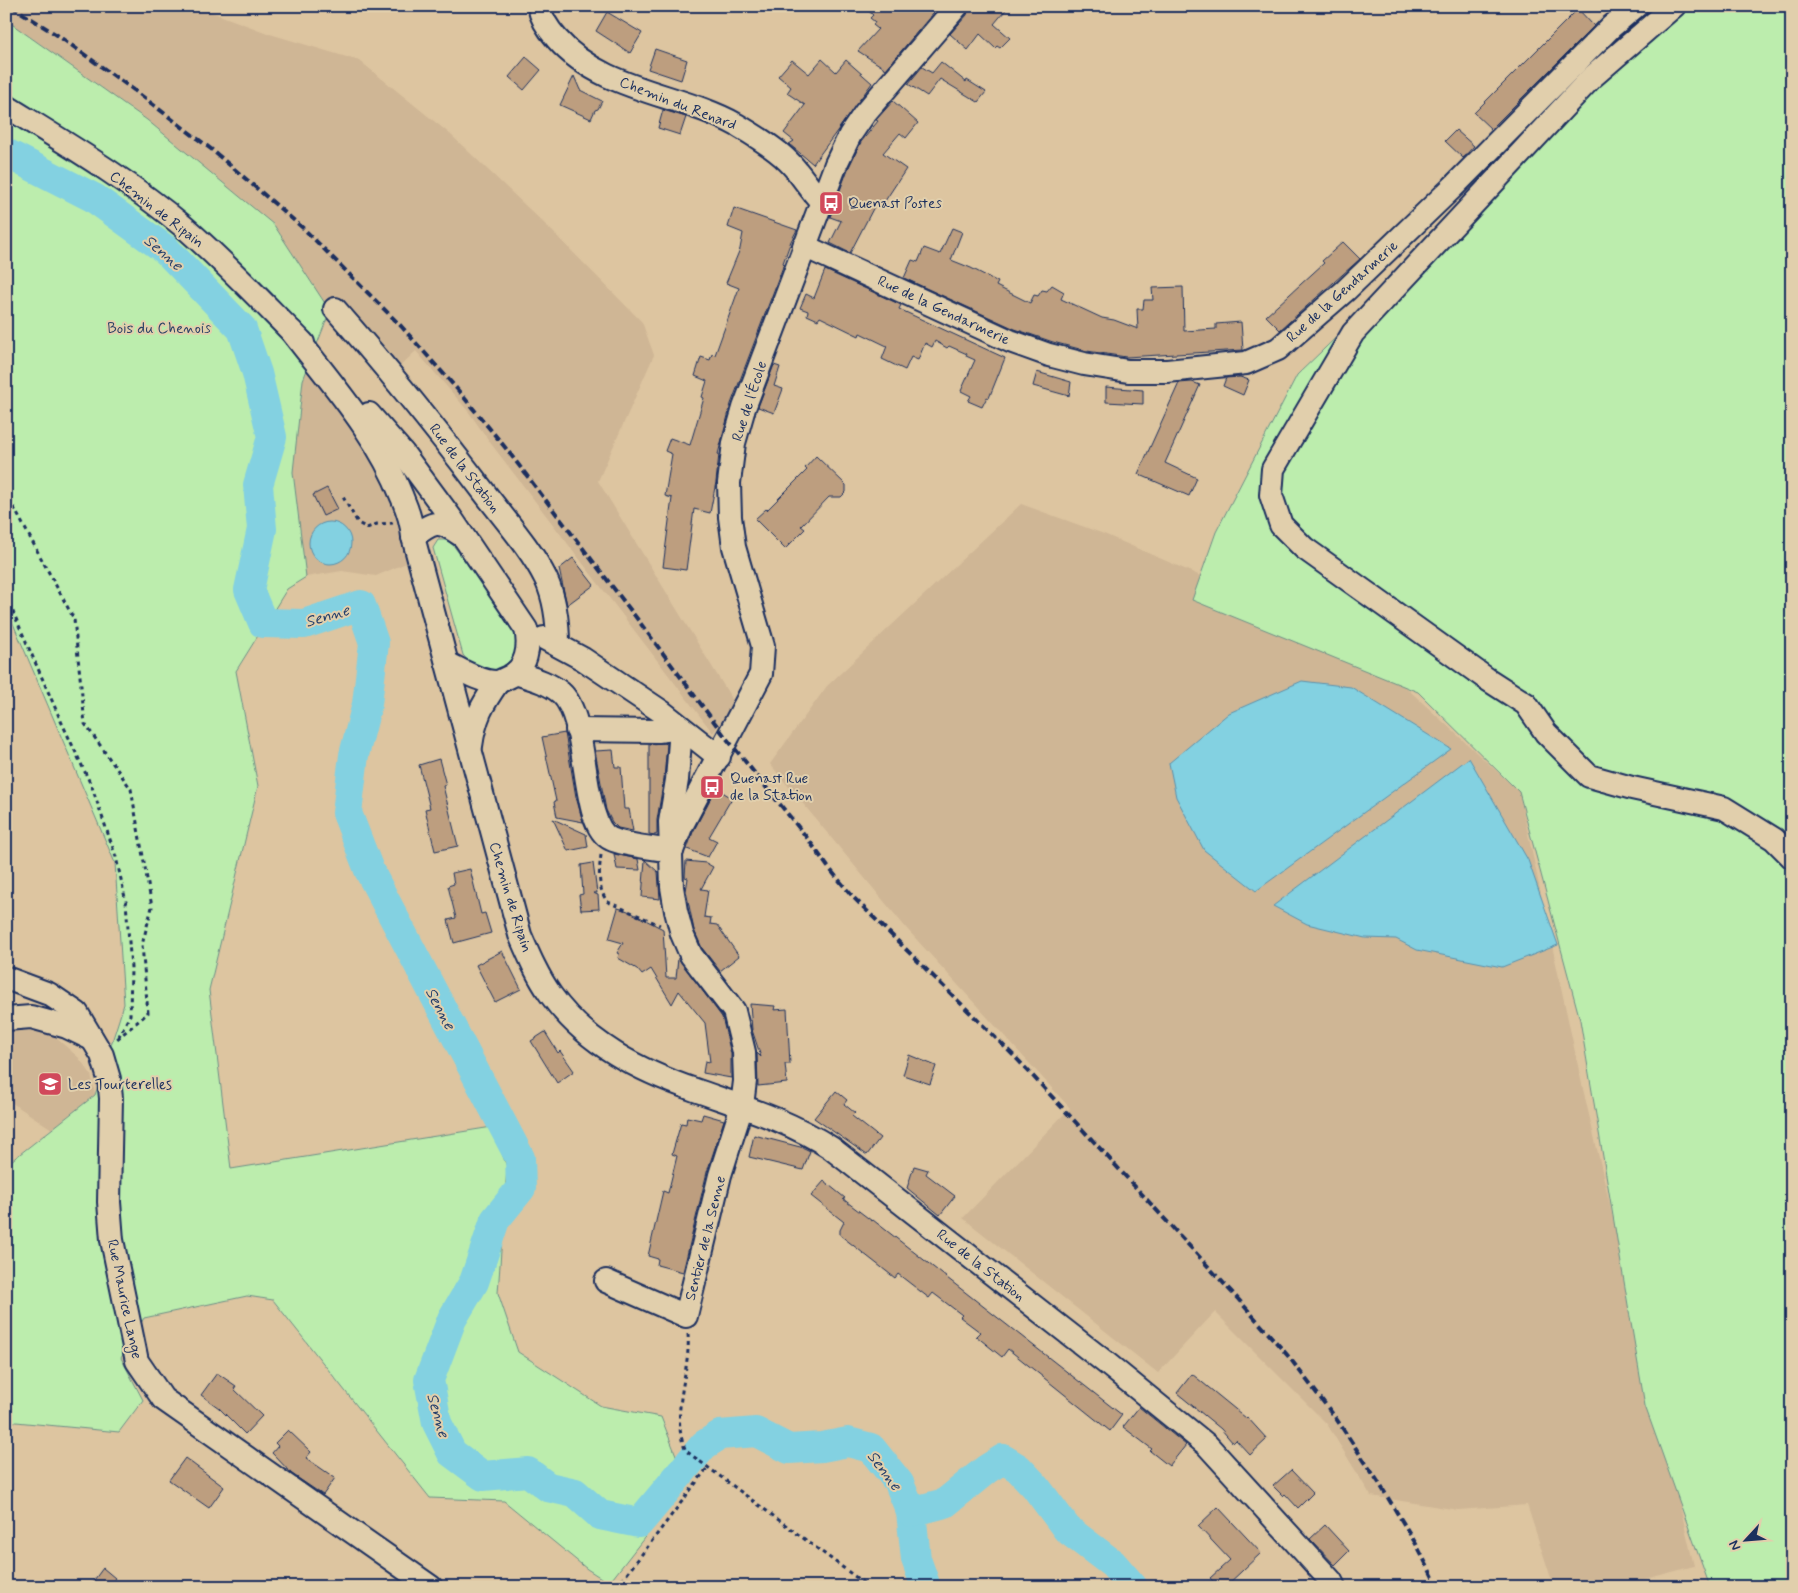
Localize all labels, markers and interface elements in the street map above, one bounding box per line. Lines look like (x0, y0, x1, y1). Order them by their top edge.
street label: Chemin du Renard (616, 72, 739, 135)
street label: Chemin de Ripain (105, 167, 208, 253)
bus stop icon: Quenast Postes (818, 190, 844, 216)
place label: Quenast Postes (848, 194, 942, 214)
water label: Senne (139, 230, 187, 276)
street label: Rue de la Gendarmerie (1282, 236, 1403, 347)
street label: Rue de la Gendarmerie (874, 271, 1013, 350)
park label: Bois du Chenois (107, 319, 211, 339)
street label: Rue de l'École (727, 358, 772, 444)
street label: Rue de la Station (424, 420, 504, 517)
water label: Senne (303, 600, 353, 633)
place label: Quenast Rue de la Station (730, 769, 812, 806)
bus stop icon: Quenast Rue de la Station (699, 774, 725, 800)
street label: Chemin de Ripain (484, 840, 536, 955)
water label: Senne (420, 984, 460, 1034)
school or university icon: Les Tourterelles (37, 1071, 63, 1097)
place label: Les Tourterelles (68, 1075, 172, 1095)
street label: Sentier de la Senne (681, 1173, 731, 1303)
street label: Rue de la Station (932, 1225, 1029, 1307)
street label: Rue Maurice Lange (101, 1238, 147, 1361)
water label: Senne (421, 1391, 454, 1441)
water label: Senne (862, 1447, 906, 1496)
north arrow (1720, 1516, 1770, 1566)
text: N (1725, 1537, 1745, 1553)

